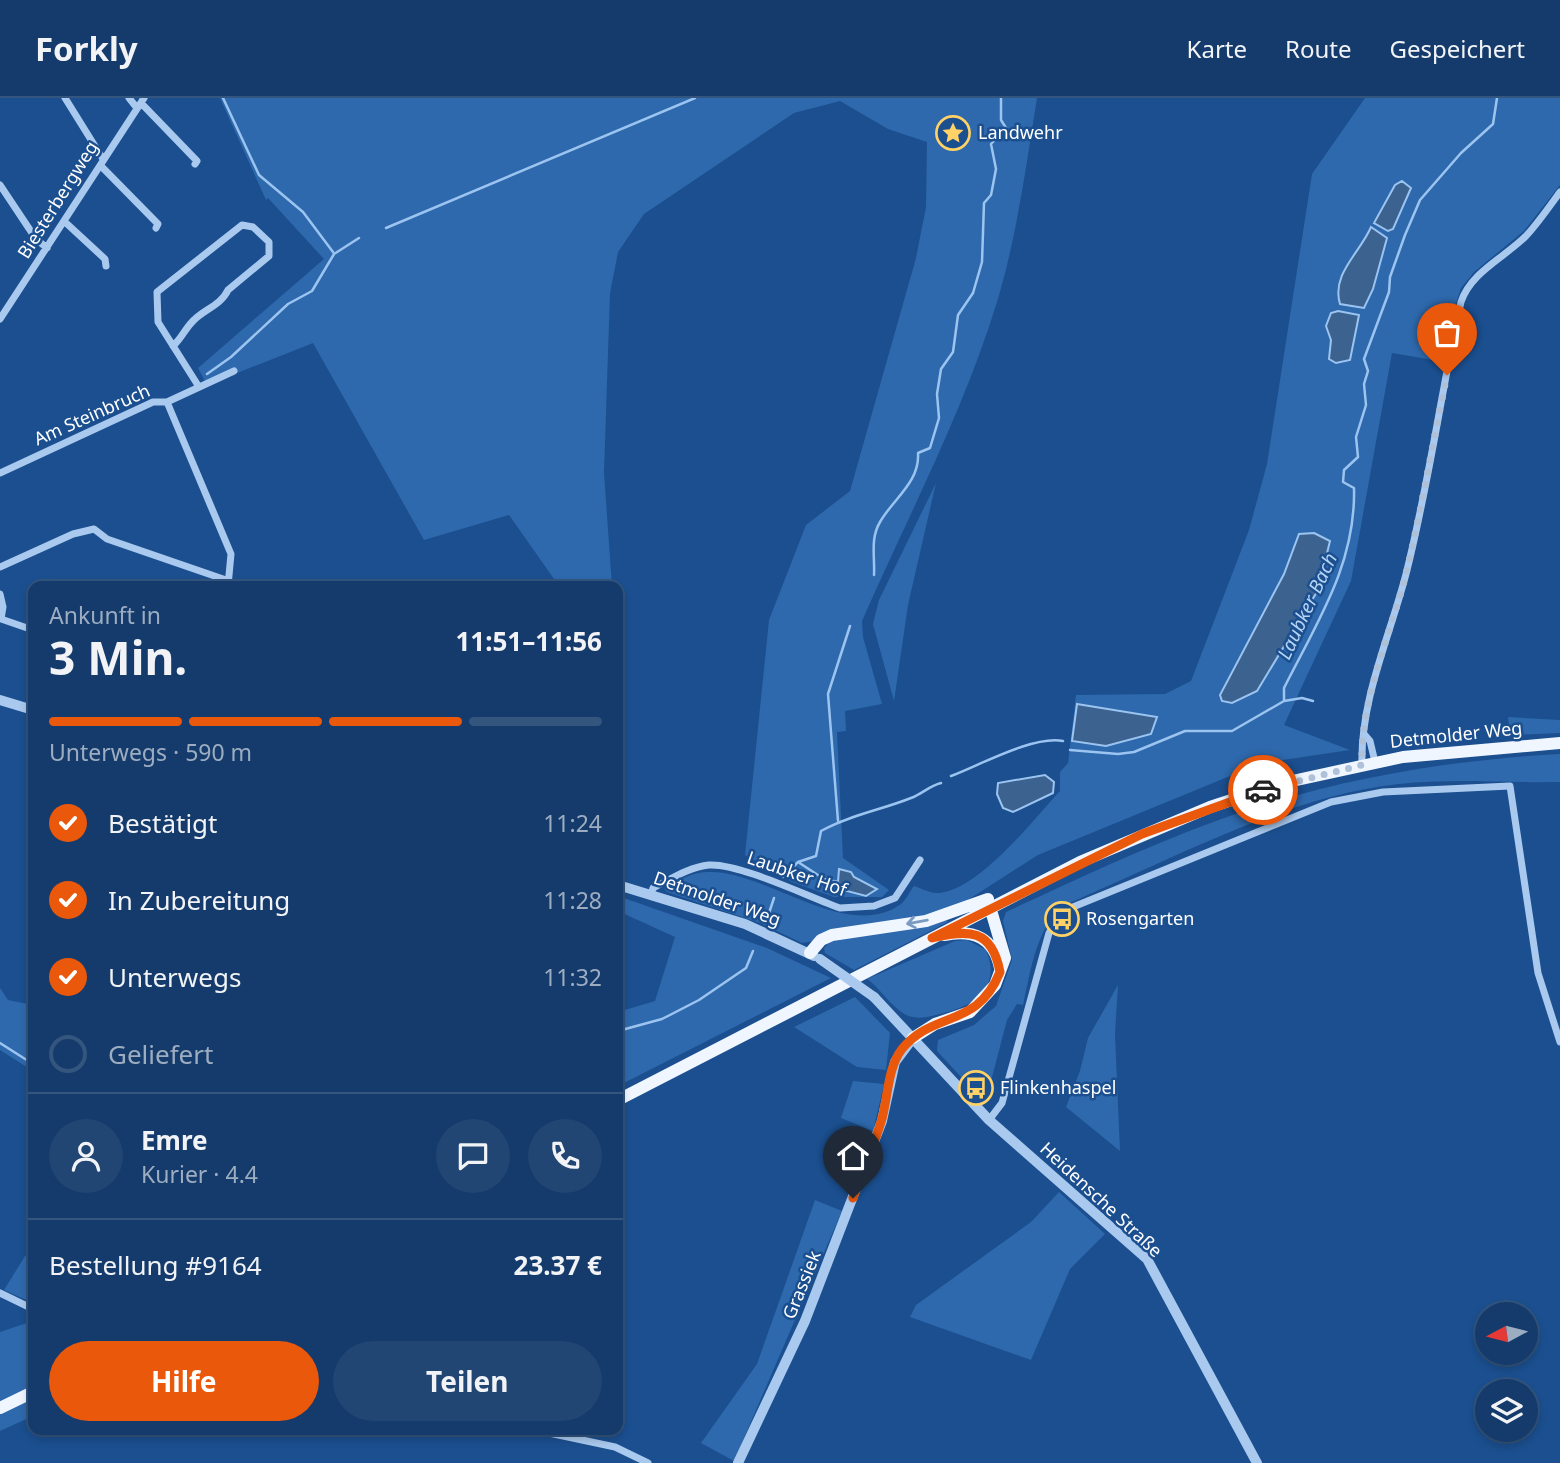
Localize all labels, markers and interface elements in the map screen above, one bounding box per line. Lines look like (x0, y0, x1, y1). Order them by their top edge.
text: Forkly (35, 26, 138, 71)
text: Karte (1187, 32, 1247, 65)
text: Route (1285, 32, 1352, 65)
text: Gespeichert (1390, 32, 1525, 65)
place icon: Landwehr (934, 114, 972, 152)
place label: Landwehr (978, 120, 1063, 144)
street label: Biesterbergweg (11, 136, 103, 263)
pin (1417, 303, 1477, 375)
icon: bag (1428, 314, 1466, 352)
street label: Am Steinbruch (30, 378, 153, 450)
water label: Laubker Bach (1271, 549, 1343, 663)
text: Ankunft in (49, 599, 161, 631)
text: 11:51–11:56 (455, 623, 602, 659)
text: 3 Min. (49, 626, 187, 688)
street label: Detmolder Weg (1388, 715, 1523, 753)
text: Unterwegs · 590 m (49, 736, 252, 768)
courier (1228, 755, 1298, 825)
icon: car (1244, 771, 1282, 809)
icon: check (49, 804, 87, 842)
text: Bestätigt (108, 805, 217, 841)
text: 11:24 (543, 807, 602, 839)
street label: Laubker Hof (744, 845, 851, 902)
street label: Detmolder Weg (650, 865, 784, 931)
icon: check (49, 881, 87, 919)
text: In Zubereitung (108, 882, 290, 918)
text: 11:28 (543, 884, 602, 916)
bus stop icon: Rosengarten (1043, 900, 1081, 938)
place label: Rosengarten (1086, 906, 1194, 930)
one-way arrow (906, 916, 929, 929)
icon: check (49, 958, 87, 996)
text: Unterwegs (108, 959, 241, 995)
text: 11:32 (543, 961, 602, 993)
text: Geliefert (108, 1036, 213, 1072)
bus stop icon: Flinkenhaspel (957, 1069, 995, 1107)
place label: Flinkenhaspel (1000, 1075, 1116, 1099)
button: person (49, 1119, 123, 1193)
button: chat (436, 1119, 510, 1193)
button: phone (528, 1119, 602, 1193)
text: Emre (141, 1122, 208, 1158)
pin (823, 1126, 883, 1198)
street label: Heidensche Straße (1035, 1136, 1168, 1262)
icon: home (834, 1137, 872, 1175)
text: Kurier · 4.4 (141, 1158, 258, 1190)
street label: Grassiek (776, 1246, 826, 1322)
text: Bestellung #9164 (49, 1247, 262, 1283)
text: 23.37 € (514, 1247, 602, 1283)
north arrow (1475, 1302, 1538, 1365)
map controls (1475, 1302, 1538, 1442)
button: Hilfe (49, 1341, 319, 1421)
button: Teilen (333, 1341, 602, 1421)
button: layers (1475, 1379, 1538, 1442)

